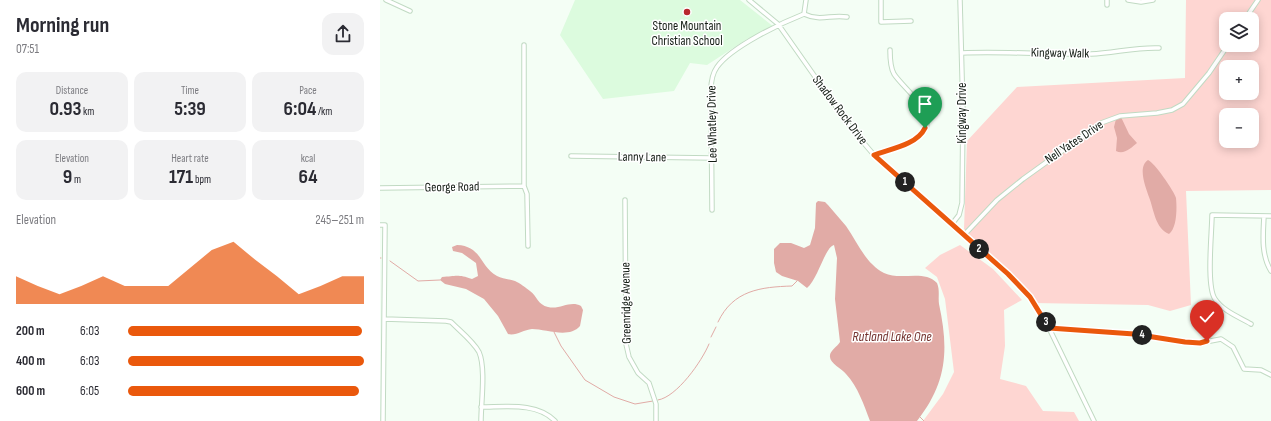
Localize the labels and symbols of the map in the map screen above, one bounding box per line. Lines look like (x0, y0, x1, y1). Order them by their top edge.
marker: Stone Mountain Christian School (682, 7, 692, 17)
place label: Stone Mountain Christian School (651, 18, 723, 49)
street label: Kingway Walk (1031, 44, 1089, 62)
street label: Shadow Rock Drive (809, 72, 871, 148)
street label: Kingway Drive (954, 83, 970, 143)
street label: Lee Whatley Drive (703, 85, 721, 163)
pin (908, 87, 942, 128)
street label: Nell Yates Drive (1042, 117, 1106, 167)
street label: Lanny Lane (618, 149, 666, 165)
pin: 1 (895, 172, 915, 192)
street label: George Road (425, 179, 479, 195)
pin: 2 (969, 239, 989, 259)
street label: Greenridge Avenue (617, 262, 635, 344)
pin (1190, 300, 1224, 341)
pin: 3 (1036, 312, 1056, 332)
pin: 4 (1132, 325, 1152, 345)
water label: Rutland Lake One (852, 328, 932, 345)

